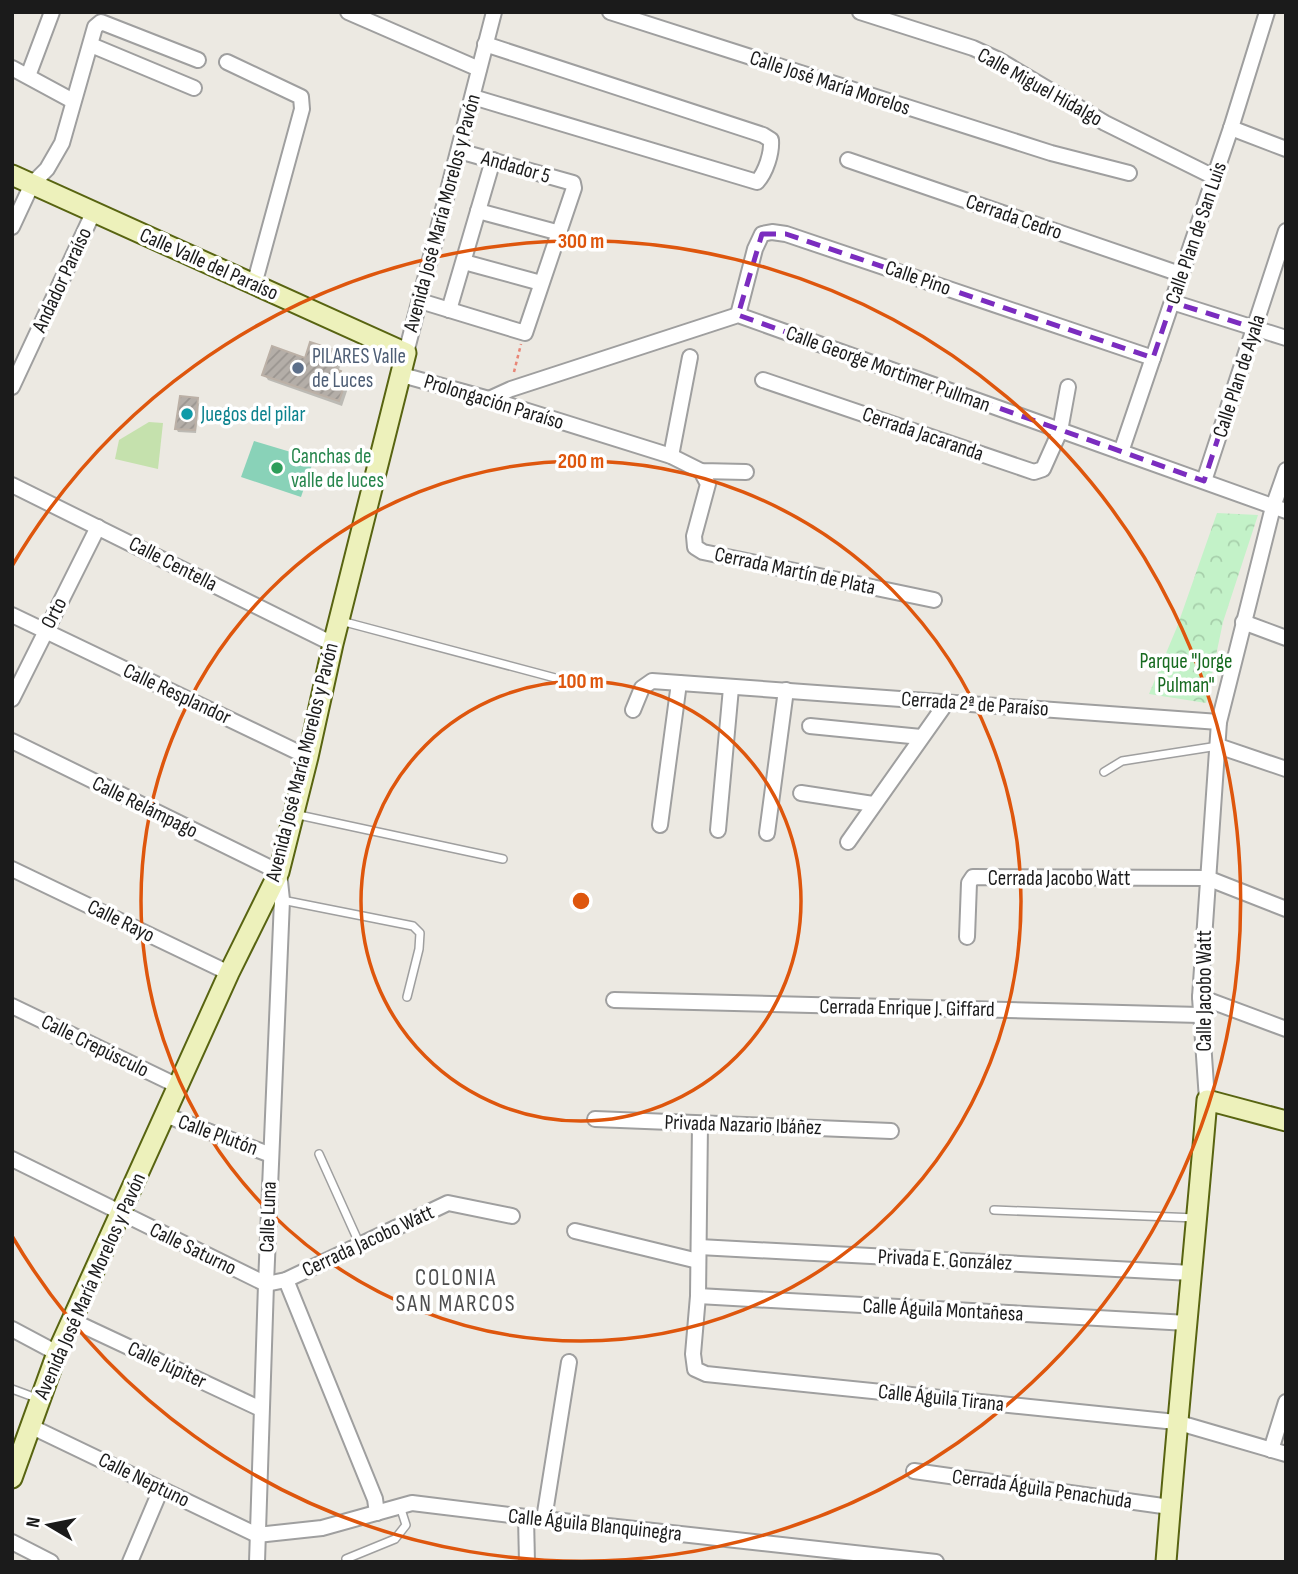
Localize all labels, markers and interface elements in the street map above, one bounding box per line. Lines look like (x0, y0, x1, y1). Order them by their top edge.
street label: Calle Miguel Hidalgo (973, 42, 1107, 132)
street label: Calle José María Morelos (747, 45, 913, 121)
street label: Avenida José María Morelos y Pavón (398, 91, 486, 335)
street label: Andador 5 (478, 145, 553, 189)
street label: Calle Plan de San Luis (1160, 159, 1232, 307)
street label: Cerrada Cedro (963, 189, 1065, 245)
street label: Calle Valle del Paraíso (136, 222, 282, 306)
street label: Andador Paraíso (26, 224, 97, 337)
text: 300 m (558, 229, 604, 254)
street label: Calle Pino (882, 255, 954, 301)
street label: Calle Plan de Ayala (1207, 311, 1271, 441)
street label: Calle George Mortimer Pullman (782, 320, 994, 418)
place label: PILARES Valle de Luces (312, 344, 406, 393)
marker: PILARES Valle de Luces (290, 360, 306, 376)
street label: Prolongación Paraíso (421, 369, 567, 435)
place label: Juegos del pilar (200, 402, 305, 427)
street label: Cerrada Jacaranda (859, 402, 987, 466)
marker: Juegos del pilar (179, 406, 195, 422)
place label: Canchas de valle de luces (291, 444, 384, 493)
text: 200 m (558, 449, 604, 474)
marker: Canchas de valle de luces (269, 460, 285, 476)
street label: Calle Centella (125, 531, 221, 597)
street label: Cerrada Martín de Plata (712, 542, 878, 600)
street label: Orto (36, 593, 72, 633)
street label: Avenida José María Morelos y Pavón (260, 640, 344, 885)
park label: Parque "Jorge Pulman" (1139, 649, 1233, 698)
street label: Calle Resplandor (119, 658, 235, 730)
text: 100 m (558, 669, 604, 694)
street label: Cerrada 2ª de Paraíso (900, 686, 1050, 722)
street label: Calle Relámpago (88, 771, 202, 843)
street label: Cerrada Jacobo Watt (988, 866, 1130, 891)
centre of rings (569, 889, 593, 913)
street label: Calle Rayo (83, 894, 159, 948)
street label: Calle Jacobo Watt (1192, 930, 1217, 1052)
street label: Cerrada Enrique J. Giffard (819, 994, 995, 1022)
street label: Calle Crepúsculo (37, 1009, 153, 1083)
street label: Calle Plutón (175, 1109, 261, 1161)
street label: Privada Nazario Ibáñez (664, 1110, 822, 1140)
street label: Avenida José María Morelos y Pavón (28, 1169, 151, 1404)
street label: Calle Luna (254, 1181, 282, 1253)
street label: Cerrada Jacobo Watt (298, 1200, 438, 1282)
street label: Calle Saturno (146, 1217, 240, 1281)
street label: Privada E. González (877, 1244, 1013, 1276)
district label: COLONIA SAN MARCOS (395, 1264, 517, 1318)
street label: Calle Águila Montañesa (862, 1293, 1024, 1327)
street label: Calle Júpiter (124, 1336, 210, 1394)
street label: Calle Águila Tirana (877, 1379, 1005, 1417)
street label: Calle Neptuno (94, 1447, 194, 1513)
street label: Cerrada Águila Penachuda (950, 1464, 1134, 1514)
north arrow (14, 1490, 84, 1560)
street label: Calle Águila Blanquinegra (507, 1503, 683, 1547)
text: N (22, 1515, 46, 1529)

